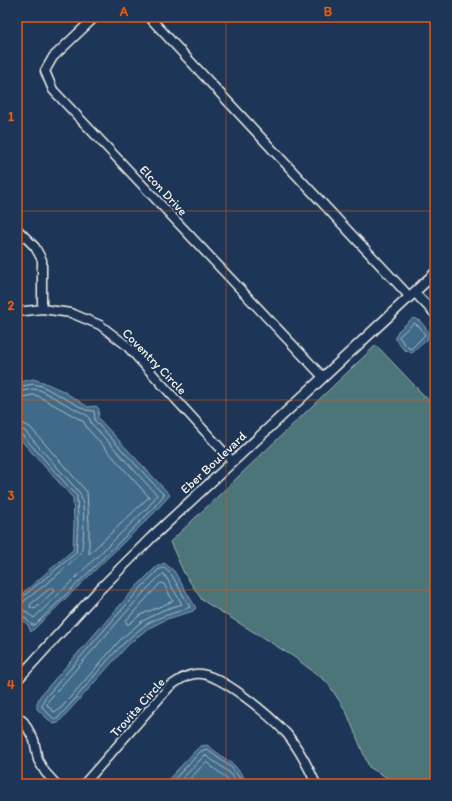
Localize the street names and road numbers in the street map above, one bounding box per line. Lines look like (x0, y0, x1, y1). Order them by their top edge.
street label: Elcon Drive (137, 162, 191, 219)
street label: Coventry Circle (119, 325, 190, 397)
street label: Eber Boulevard (177, 428, 249, 497)
street label: Trovita Circle (107, 675, 168, 740)

